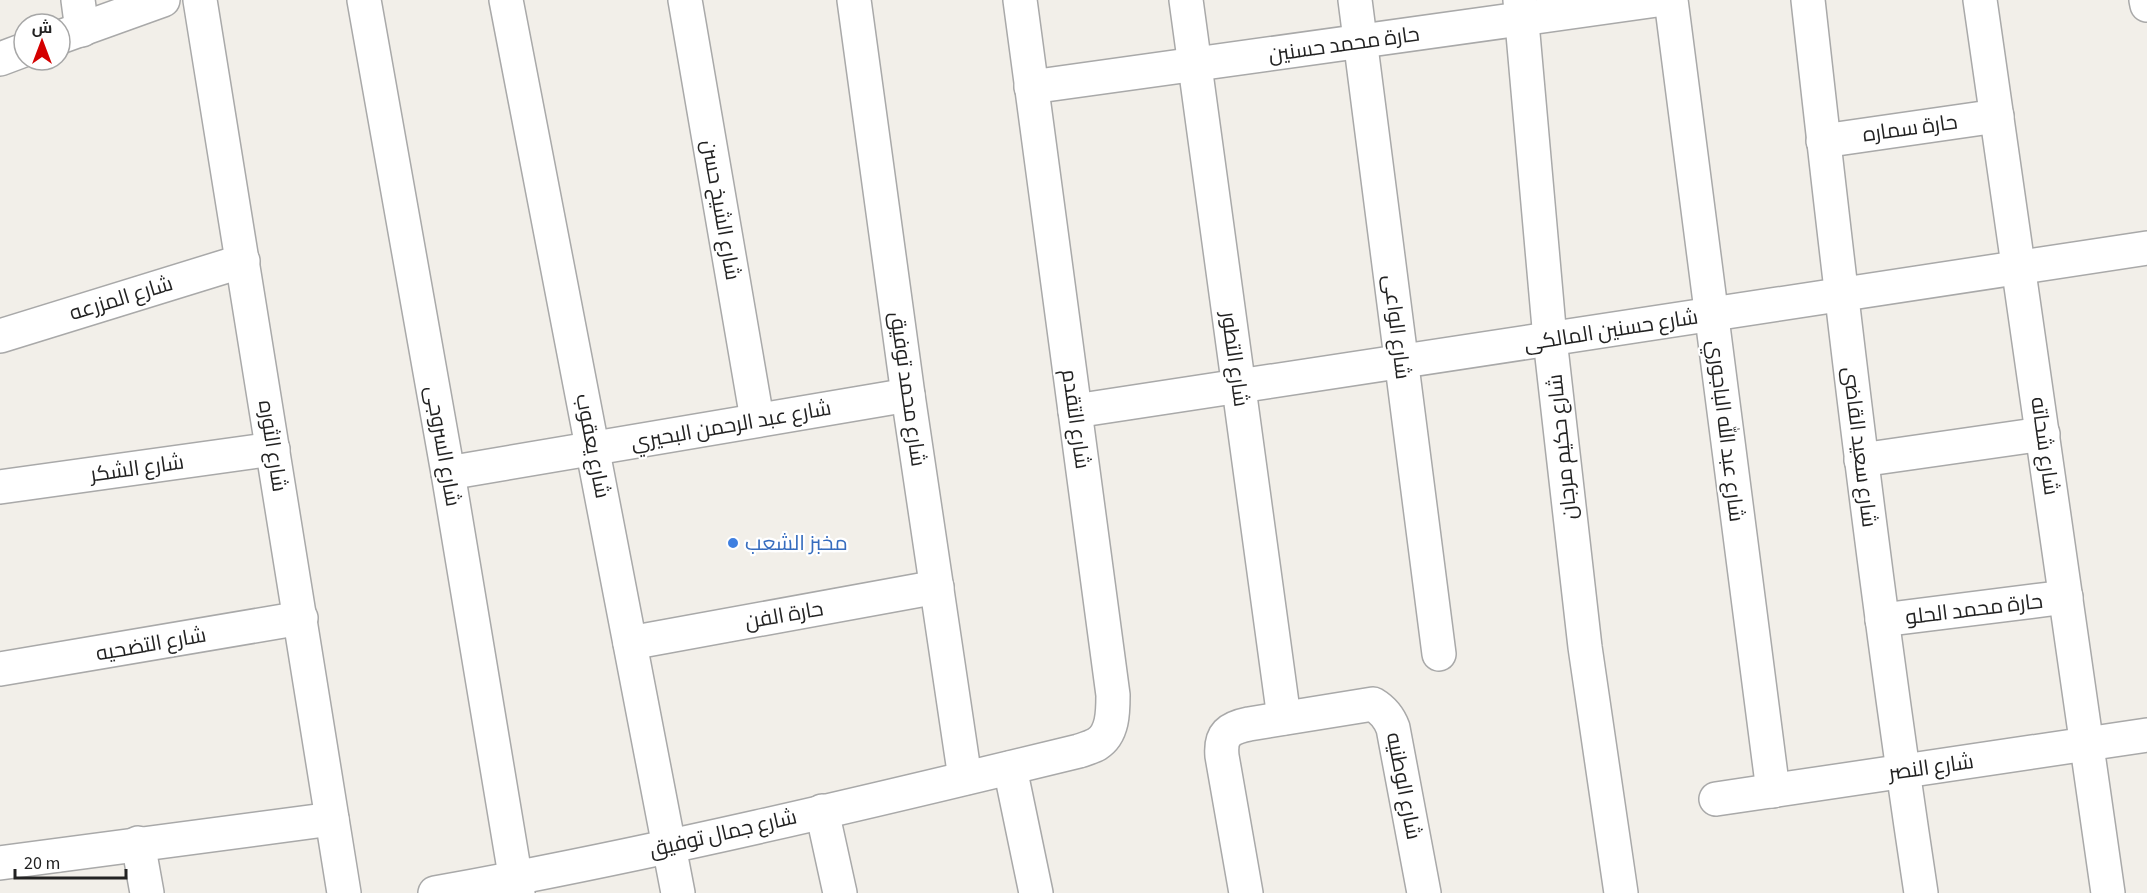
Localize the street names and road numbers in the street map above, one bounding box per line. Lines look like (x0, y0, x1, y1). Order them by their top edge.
street label: حارة محمد حسنين (1266, 19, 1422, 69)
street label: حارة سماره (1861, 107, 1959, 149)
street label: شارع الشيخ حسن (694, 137, 748, 283)
street label: شارع المزرعه (66, 268, 176, 328)
street label: شارع الواعى (1376, 273, 1418, 381)
street label: شارع حسنين المالكى (1522, 301, 1700, 359)
street label: شارع التطور (1213, 308, 1257, 409)
street label: شارع محمد توفيق (882, 310, 934, 468)
street label: شارع عبد الله الباجوري (1699, 338, 1752, 524)
street label: شارع سعيد القاضى (1835, 365, 1885, 529)
street label: شارع التقدم (1054, 367, 1098, 471)
street label: شارع حكيم مرجان (1539, 373, 1585, 521)
street label: شارع السروجى (418, 383, 468, 509)
street label: شارع يعقوب (568, 391, 618, 501)
street label: شارع عبد الرحمن البحيري (628, 393, 834, 458)
street label: شارع شحاته (2023, 395, 2067, 497)
street label: شارع الثوره (251, 398, 295, 494)
street label: شارع الشكر (87, 447, 186, 490)
street label: حارة محمد الحلو (1904, 586, 2044, 632)
street label: حارة الفن (742, 593, 826, 637)
street label: شارع التضحيه (94, 620, 208, 668)
street label: شارع الوطنيه (1379, 730, 1429, 842)
street label: شارع النصر (1885, 746, 1976, 788)
street label: شارع جمال توفيق (646, 801, 800, 865)

